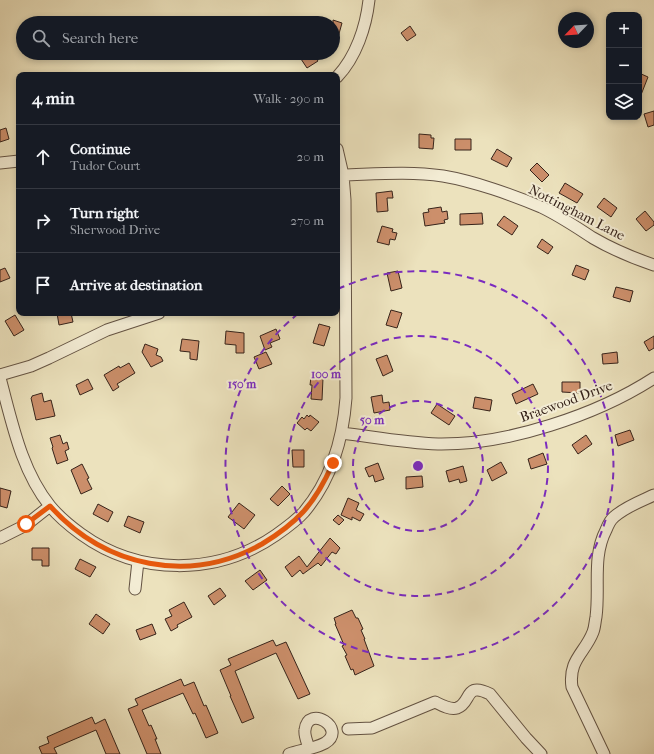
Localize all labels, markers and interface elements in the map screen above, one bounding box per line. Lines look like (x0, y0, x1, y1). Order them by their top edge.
north arrow (558, 12, 594, 48)
map controls (606, 12, 642, 120)
button: + (606, 12, 642, 48)
search box (16, 16, 340, 60)
icon: search (30, 27, 52, 49)
text: Search here (62, 29, 138, 47)
button: − (606, 48, 642, 84)
button: layers (606, 84, 642, 120)
text: 4 min (32, 88, 75, 108)
text: Walk · 290 m (253, 91, 324, 106)
text: Continue (70, 140, 130, 158)
icon: ahead (32, 146, 54, 168)
text: 20 m (297, 149, 324, 164)
text: Tudor Court (70, 158, 140, 173)
street label: Nottingham Lane (526, 181, 628, 244)
text: Turn right (70, 204, 139, 222)
icon: right (32, 210, 54, 232)
text: 270 m (290, 213, 324, 228)
text: Sherwood Drive (70, 222, 160, 237)
icon: arrive (32, 274, 54, 296)
text: Arrive at destination (70, 276, 202, 294)
text: 100 m (311, 367, 342, 381)
text: 150 m (228, 377, 257, 391)
street label: Braewood Drive (517, 377, 615, 426)
text: 50 m (360, 413, 385, 427)
route end (324, 454, 342, 472)
centre of rings (411, 459, 425, 473)
route start (17, 515, 35, 533)

